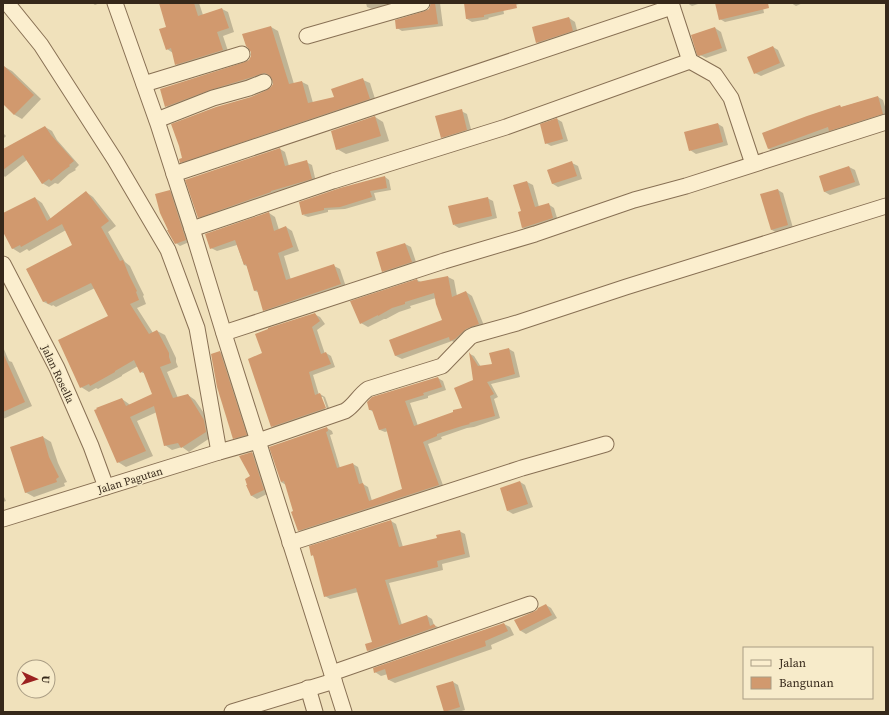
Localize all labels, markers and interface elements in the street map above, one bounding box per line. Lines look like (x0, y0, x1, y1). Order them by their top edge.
street label: Jalan Rosella (37, 342, 78, 406)
street label: Jalan Pagutan (95, 463, 165, 498)
legend (743, 647, 873, 699)
text: Jalan (778, 655, 806, 671)
north arrow (16, 659, 56, 699)
text: U (38, 675, 53, 684)
text: Bangunan (779, 675, 834, 691)

